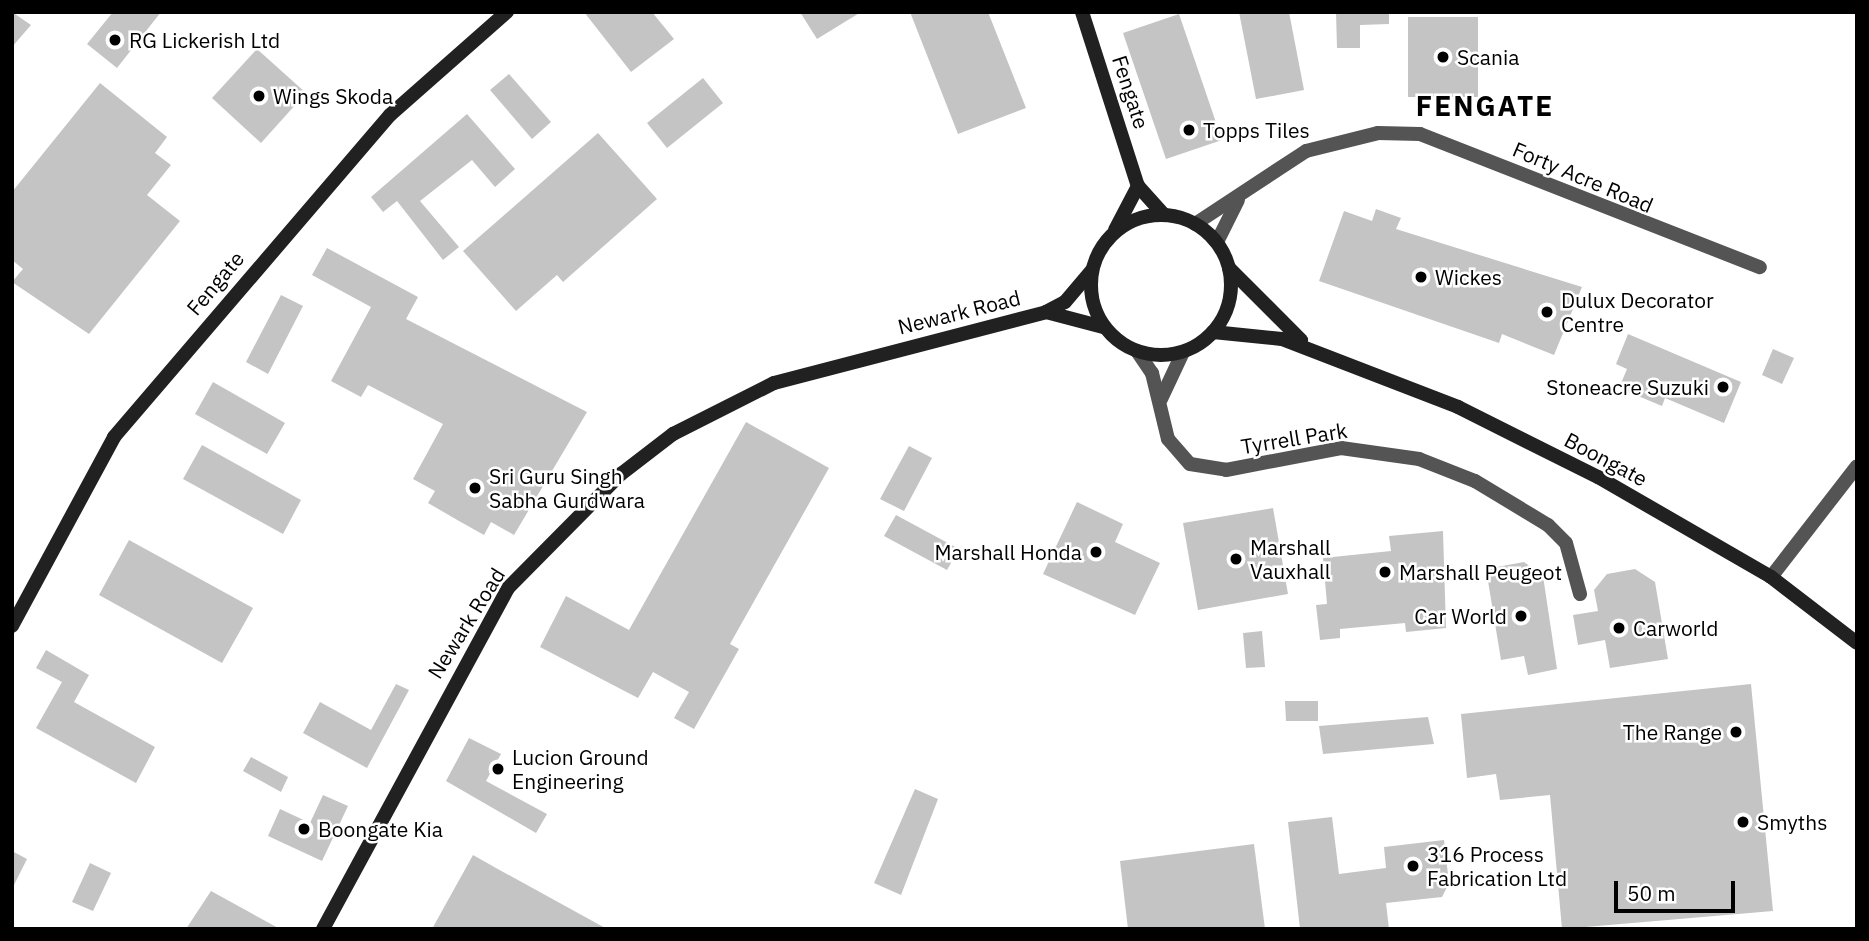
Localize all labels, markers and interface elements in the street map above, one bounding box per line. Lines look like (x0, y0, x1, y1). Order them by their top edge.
place label: RG Lickerish Ltd (129, 27, 280, 53)
marker: RG Lickerish Ltd (107, 32, 123, 48)
place label: Scania (1457, 44, 1519, 70)
marker: Scania (1435, 49, 1451, 65)
street label: Fengate (1107, 52, 1155, 132)
place label: Wings Skoda (273, 83, 393, 109)
marker: Wings Skoda (251, 88, 267, 104)
district label: FENGATE (1417, 89, 1553, 123)
place label: Topps Tiles (1203, 117, 1310, 143)
marker: Topps Tiles (1181, 122, 1197, 138)
street label: Forty Acre Road (1509, 136, 1657, 218)
street label: Fengate (181, 246, 249, 320)
place label: Wickes (1435, 264, 1502, 290)
marker: Wickes (1413, 269, 1429, 285)
street label: Newark Road (895, 285, 1023, 339)
place label: Dulux Decorator Centre (1561, 287, 1714, 337)
marker: Dulux Decorator Centre (1539, 304, 1555, 320)
place label: Stoneacre Suzuki (1546, 374, 1709, 400)
marker: Stoneacre Suzuki (1715, 379, 1731, 395)
street label: Tyrrell Park (1239, 417, 1349, 459)
street label: Boongate (1560, 427, 1652, 491)
place label: Sri Guru Singh Sabha Gurdwara (489, 463, 645, 513)
marker: Sri Guru Singh Sabha Gurdwara (467, 480, 483, 496)
place label: Marshall Vauxhall (1250, 534, 1331, 584)
place label: Marshall Honda (934, 539, 1082, 565)
marker: Marshall Honda (1088, 544, 1104, 560)
marker: Marshall Vauxhall (1228, 551, 1244, 567)
place label: Marshall Peugeot (1399, 559, 1562, 585)
street label: Newark Road (422, 563, 510, 683)
marker: Marshall Peugeot (1377, 564, 1393, 580)
place label: Car World (1414, 603, 1507, 629)
marker: Car World (1513, 608, 1529, 624)
place label: Carworld (1633, 615, 1718, 641)
marker: Carworld (1611, 620, 1627, 636)
place label: The Range (1623, 719, 1722, 745)
marker: The Range (1728, 724, 1744, 740)
place label: Lucion Ground Engineering (512, 744, 649, 794)
marker: Lucion Ground Engineering (490, 761, 506, 777)
place label: Smyths (1757, 809, 1827, 835)
marker: Smyths (1735, 814, 1751, 830)
place label: Boongate Kia (318, 816, 443, 842)
marker: Boongate Kia (296, 821, 312, 837)
place label: 316 Process Fabrication Ltd (1427, 841, 1567, 891)
marker: 316 Process Fabrication Ltd (1405, 858, 1421, 874)
scale bar (1617, 867, 1738, 911)
text: 50 m (1627, 879, 1676, 907)

